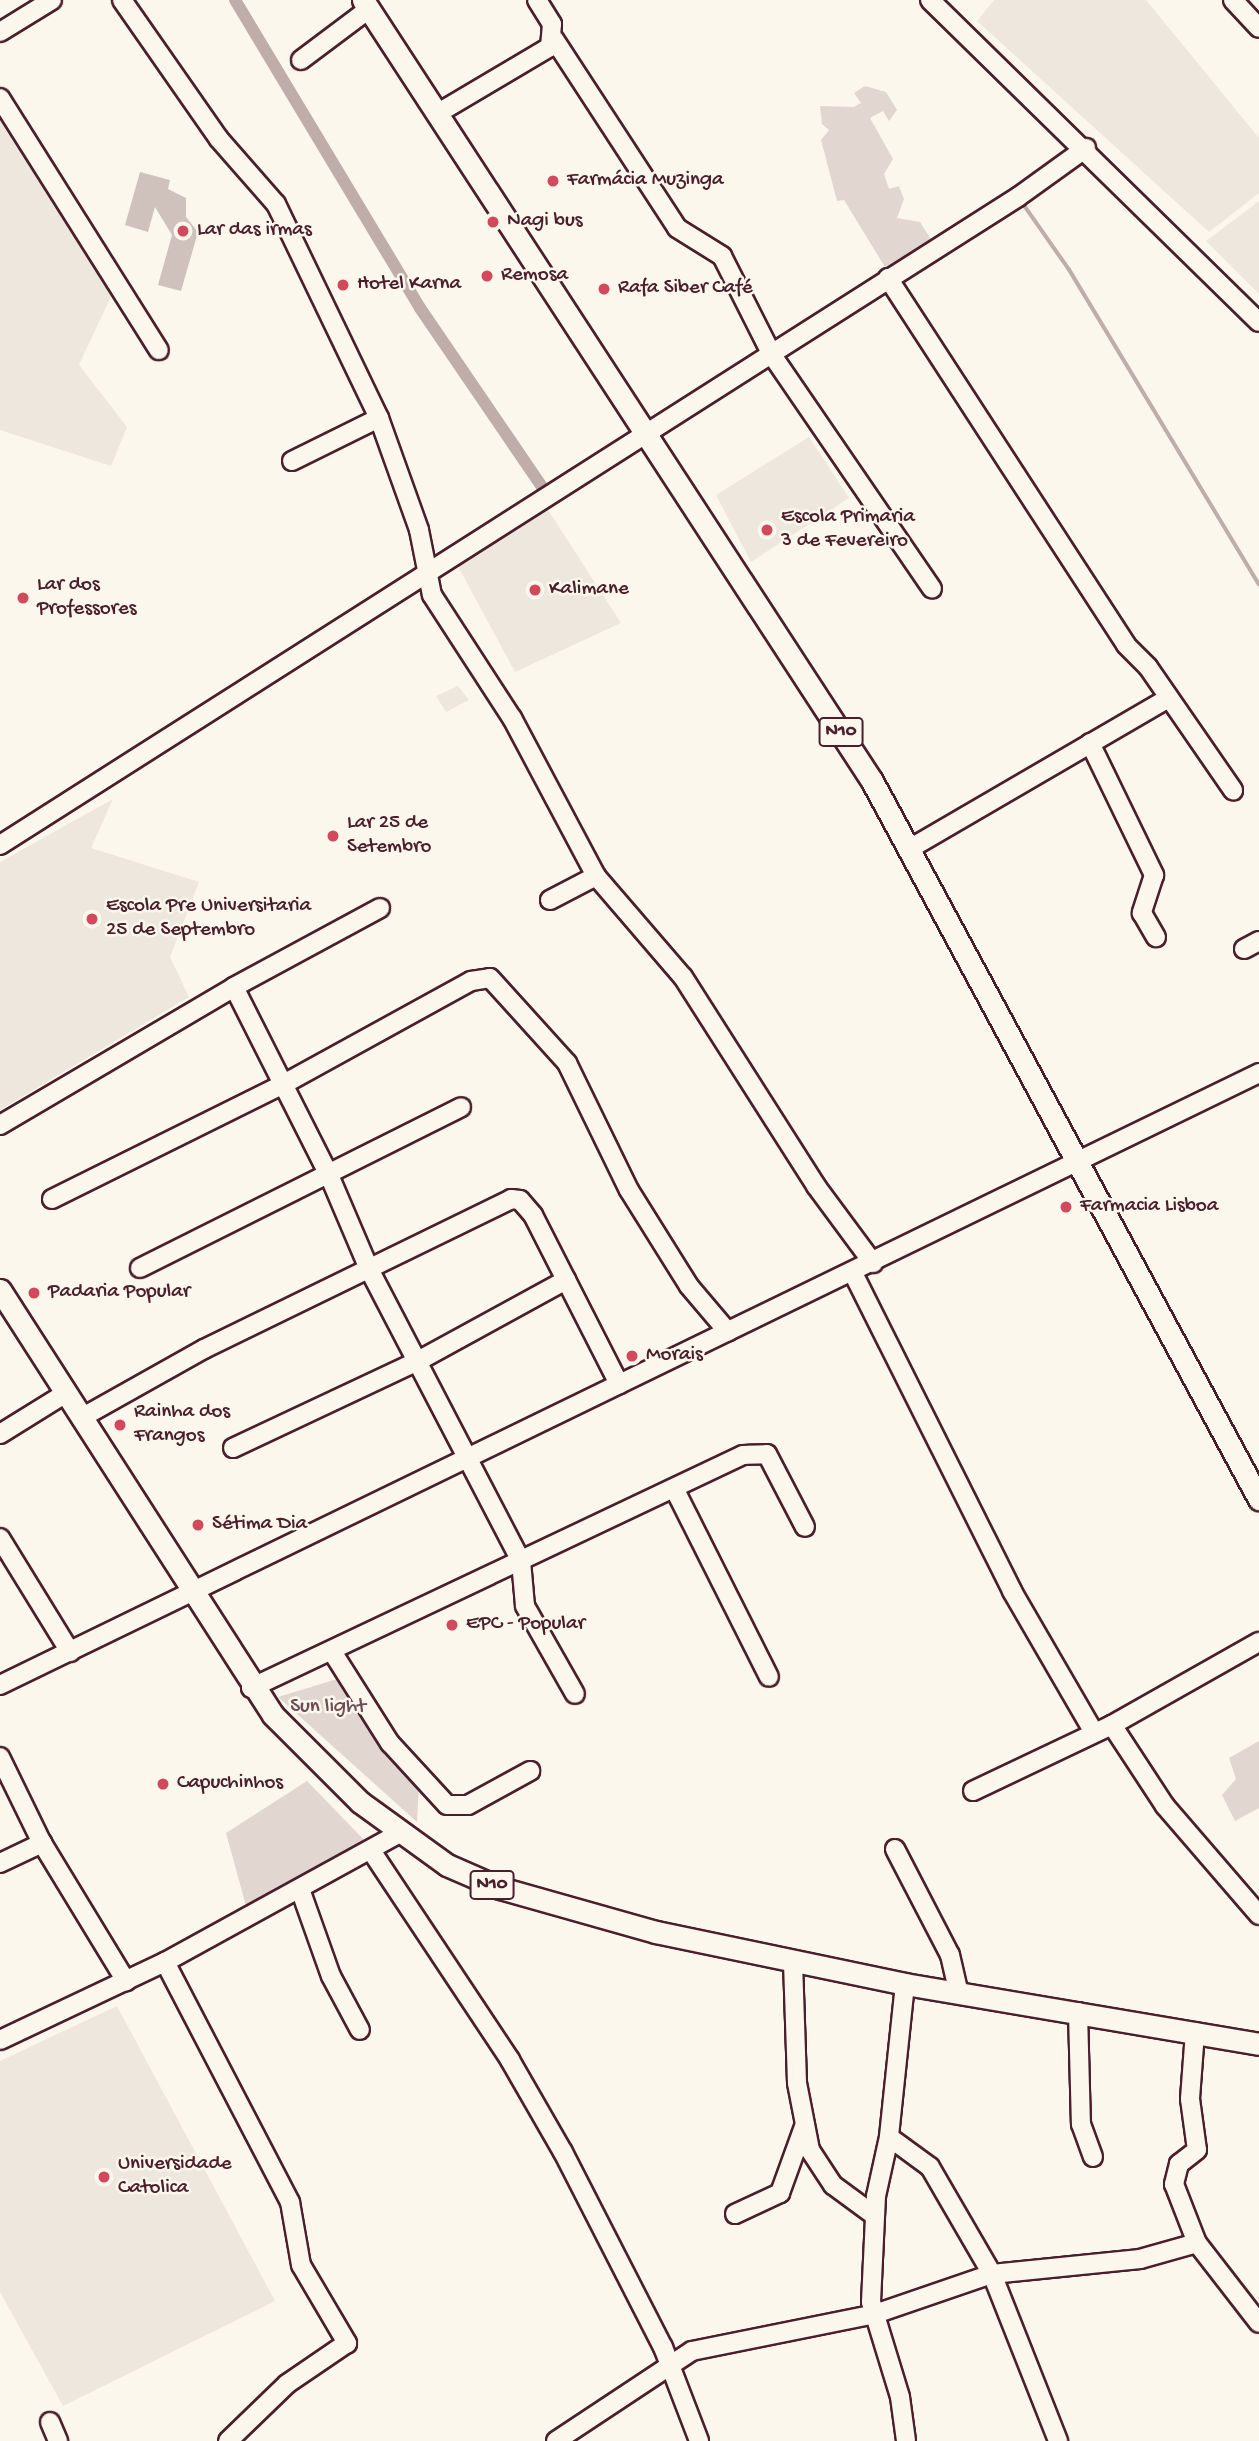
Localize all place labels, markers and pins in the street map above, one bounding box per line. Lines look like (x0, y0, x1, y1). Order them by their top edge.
place label: Farmácia Muzinga (567, 168, 724, 194)
marker: Farmácia Muzinga (545, 173, 561, 189)
place label: Nagi bus (507, 209, 583, 235)
marker: Nagi bus (485, 214, 501, 230)
place label: Lar das irmas (197, 218, 312, 244)
marker: Lar das irmas (175, 223, 191, 239)
place label: Remosa (501, 263, 568, 289)
marker: Remosa (479, 268, 495, 284)
place label: Hotel Karna (357, 272, 461, 298)
place label: Rafa Siber Café (618, 276, 753, 302)
marker: Hotel Karna (335, 277, 351, 293)
marker: Rafa Siber Café (596, 281, 612, 297)
place label: Escola Primaria 3 de Fevereiro (781, 505, 915, 555)
marker: Escola Primaria 3 de Fevereiro (759, 522, 775, 538)
place label: Lar dos Professores (37, 573, 137, 623)
place label: Kalimane (549, 577, 629, 603)
marker: Kalimane (527, 582, 543, 598)
marker: Lar dos Professores (15, 590, 31, 606)
place label: Lar 25 de Setembro (347, 811, 431, 861)
marker: Lar 25 de Setembro (325, 828, 341, 844)
place label: Escola Pre Universitaria 25 de Septembro (106, 894, 311, 944)
marker: Escola Pre Universitaria 25 de Septembro (84, 911, 100, 927)
place label: Farmacia Lisboa (1080, 1194, 1218, 1220)
marker: Farmacia Lisboa (1058, 1199, 1074, 1215)
place label: Padaria Popular (48, 1280, 190, 1306)
marker: Padaria Popular (26, 1285, 42, 1301)
place label: Morais (646, 1343, 703, 1369)
marker: Morais (624, 1348, 640, 1364)
place label: Rainha dos Frangos (134, 1400, 230, 1450)
marker: Rainha dos Frangos (112, 1417, 128, 1433)
place label: Sétima Dia (212, 1512, 307, 1538)
marker: Sétima Dia (190, 1517, 206, 1533)
place label: EPC - Popular (466, 1612, 585, 1638)
marker: EPC - Popular (444, 1617, 460, 1633)
place label: Capuchinhos (177, 1771, 283, 1797)
marker: Capuchinhos (155, 1776, 171, 1792)
place label: Universidade Catolica (118, 2152, 232, 2202)
marker: Universidade Catolica (96, 2169, 112, 2185)

